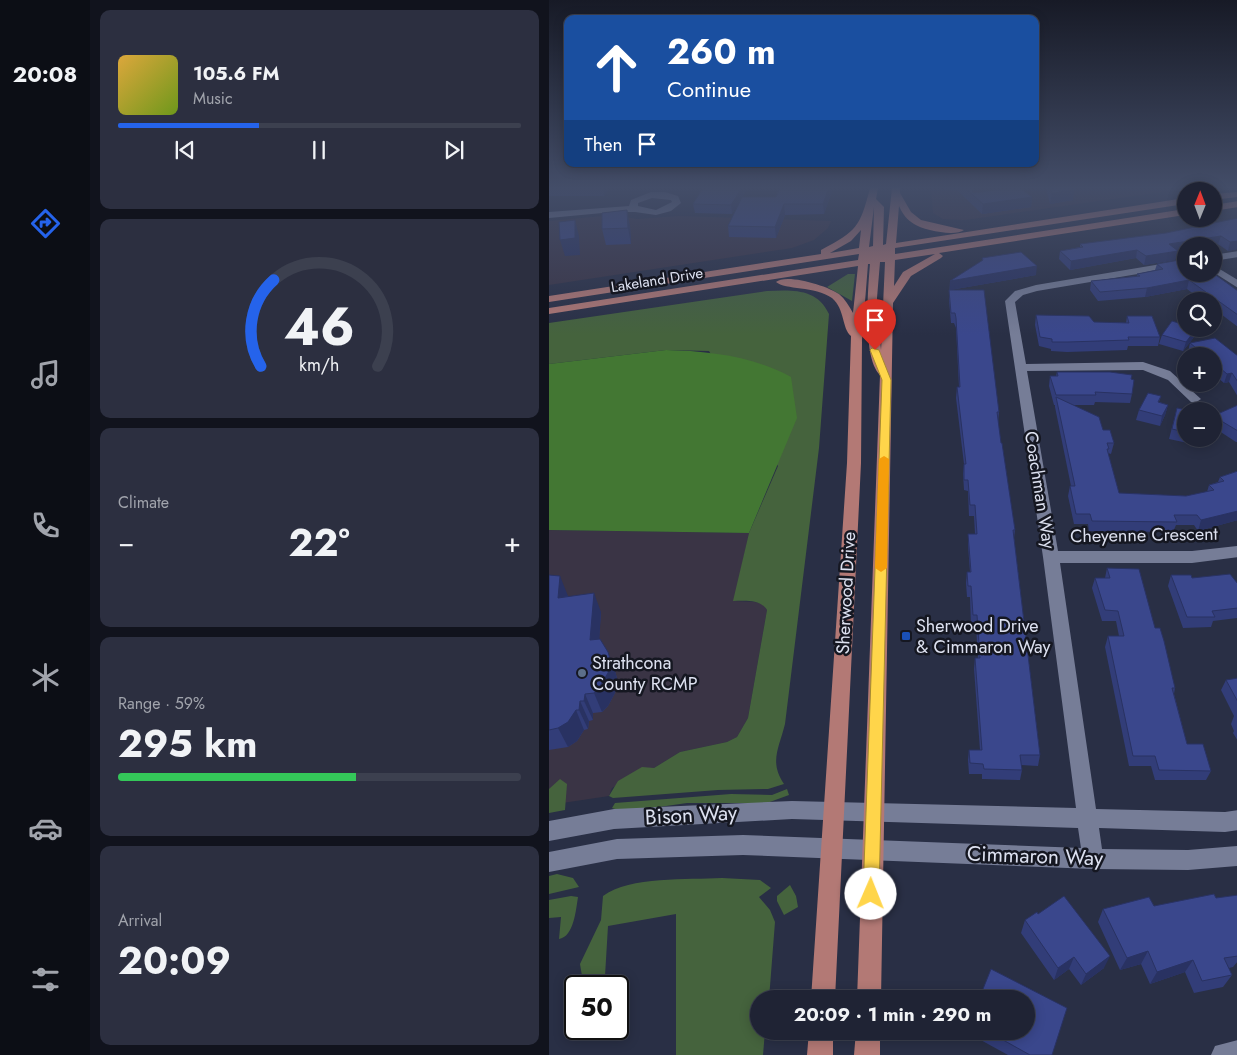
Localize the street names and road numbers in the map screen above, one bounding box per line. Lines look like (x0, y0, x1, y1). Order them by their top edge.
street label: Lakeland Drive (609, 262, 705, 298)
street label: Coachman Way (1018, 429, 1062, 551)
street label: Cheyenne Crescent (1070, 521, 1219, 549)
street label: Sherwood Drive (830, 531, 862, 655)
street label: Bison Way (644, 798, 739, 832)
street label: Cimmaron Way (966, 839, 1104, 873)

